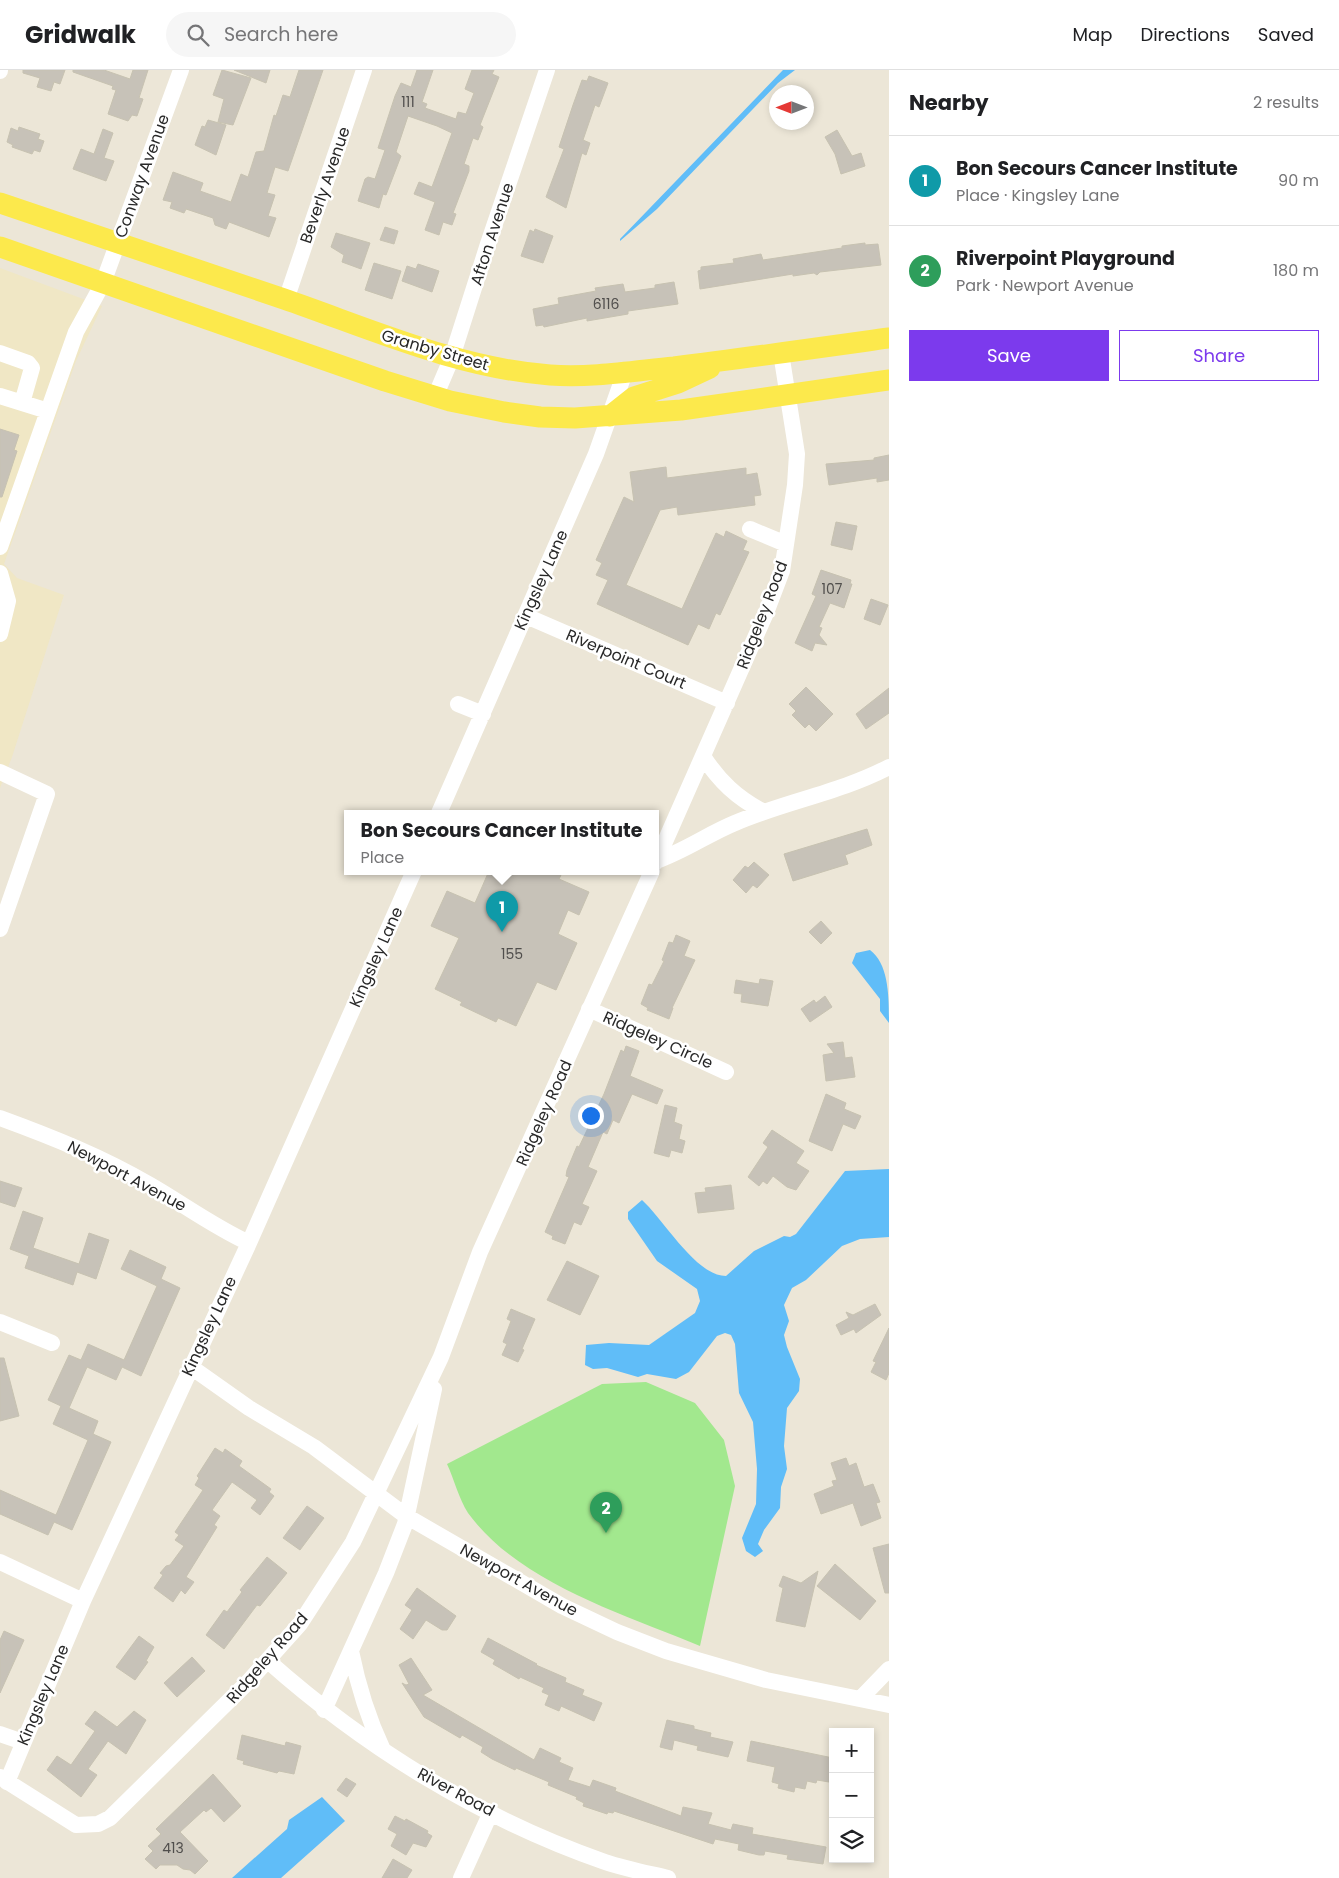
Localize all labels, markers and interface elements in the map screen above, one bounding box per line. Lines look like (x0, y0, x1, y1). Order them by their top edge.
search box (166, 12, 516, 57)
text: Gridwalk (25, 18, 136, 51)
icon: search (184, 21, 212, 49)
text: Search here (224, 21, 338, 48)
text: Map (1073, 22, 1112, 47)
text: Directions (1140, 22, 1230, 47)
text: Saved (1258, 22, 1314, 47)
north arrow (769, 85, 814, 130)
text: Nearby (909, 88, 989, 117)
text: 2 results (1253, 91, 1319, 114)
house number: 111 (401, 92, 415, 112)
street label: Conway Avenue (109, 111, 175, 241)
street label: Beverly Avenue (294, 124, 356, 246)
text: Bon Secours Cancer Institute (956, 155, 1238, 182)
text: 1 (922, 169, 928, 192)
text: 90 m (1278, 169, 1319, 192)
street label: Afton Avenue (465, 180, 519, 288)
text: Place · Kingsley Lane (956, 184, 1120, 207)
text: Riverpoint Playground (956, 245, 1175, 272)
text: 2 (920, 259, 930, 282)
text: 180 m (1273, 259, 1319, 282)
text: Park · Newport Avenue (956, 274, 1134, 297)
house number: 6116 (593, 294, 619, 314)
street label: Granby Street (379, 324, 491, 376)
button: Save (909, 330, 1109, 381)
button: Share (1119, 330, 1319, 381)
street label: Kingsley Lane (509, 526, 573, 634)
street label: Ridgeley Road (731, 558, 793, 672)
house number: 107 (822, 579, 843, 599)
street label: Riverpoint Court (562, 623, 690, 695)
popup (344, 810, 659, 875)
text: Bon Secours Cancer Institute (361, 817, 642, 844)
text: Place (361, 846, 404, 869)
pin: 1 (486, 891, 518, 932)
street label: Kingsley Lane (344, 903, 408, 1011)
house number: 155 (501, 944, 523, 964)
street label: Ridgeley Circle (599, 1005, 717, 1075)
street label: Ridgeley Road (510, 1056, 578, 1170)
your location (578, 1103, 604, 1129)
street label: Newport Avenue (64, 1135, 191, 1217)
street label: Kingsley Lane (176, 1272, 242, 1380)
pin: 2 (590, 1492, 622, 1533)
street label: Newport Avenue (456, 1538, 582, 1622)
street label: Ridgeley Road (221, 1607, 313, 1709)
street label: Kingsley Lane (11, 1641, 75, 1749)
map controls (829, 1728, 874, 1863)
button: + (829, 1728, 874, 1773)
street label: River Road (413, 1762, 499, 1822)
button: − (829, 1773, 874, 1818)
button: layers (829, 1818, 874, 1863)
house number: 413 (162, 1838, 184, 1858)

